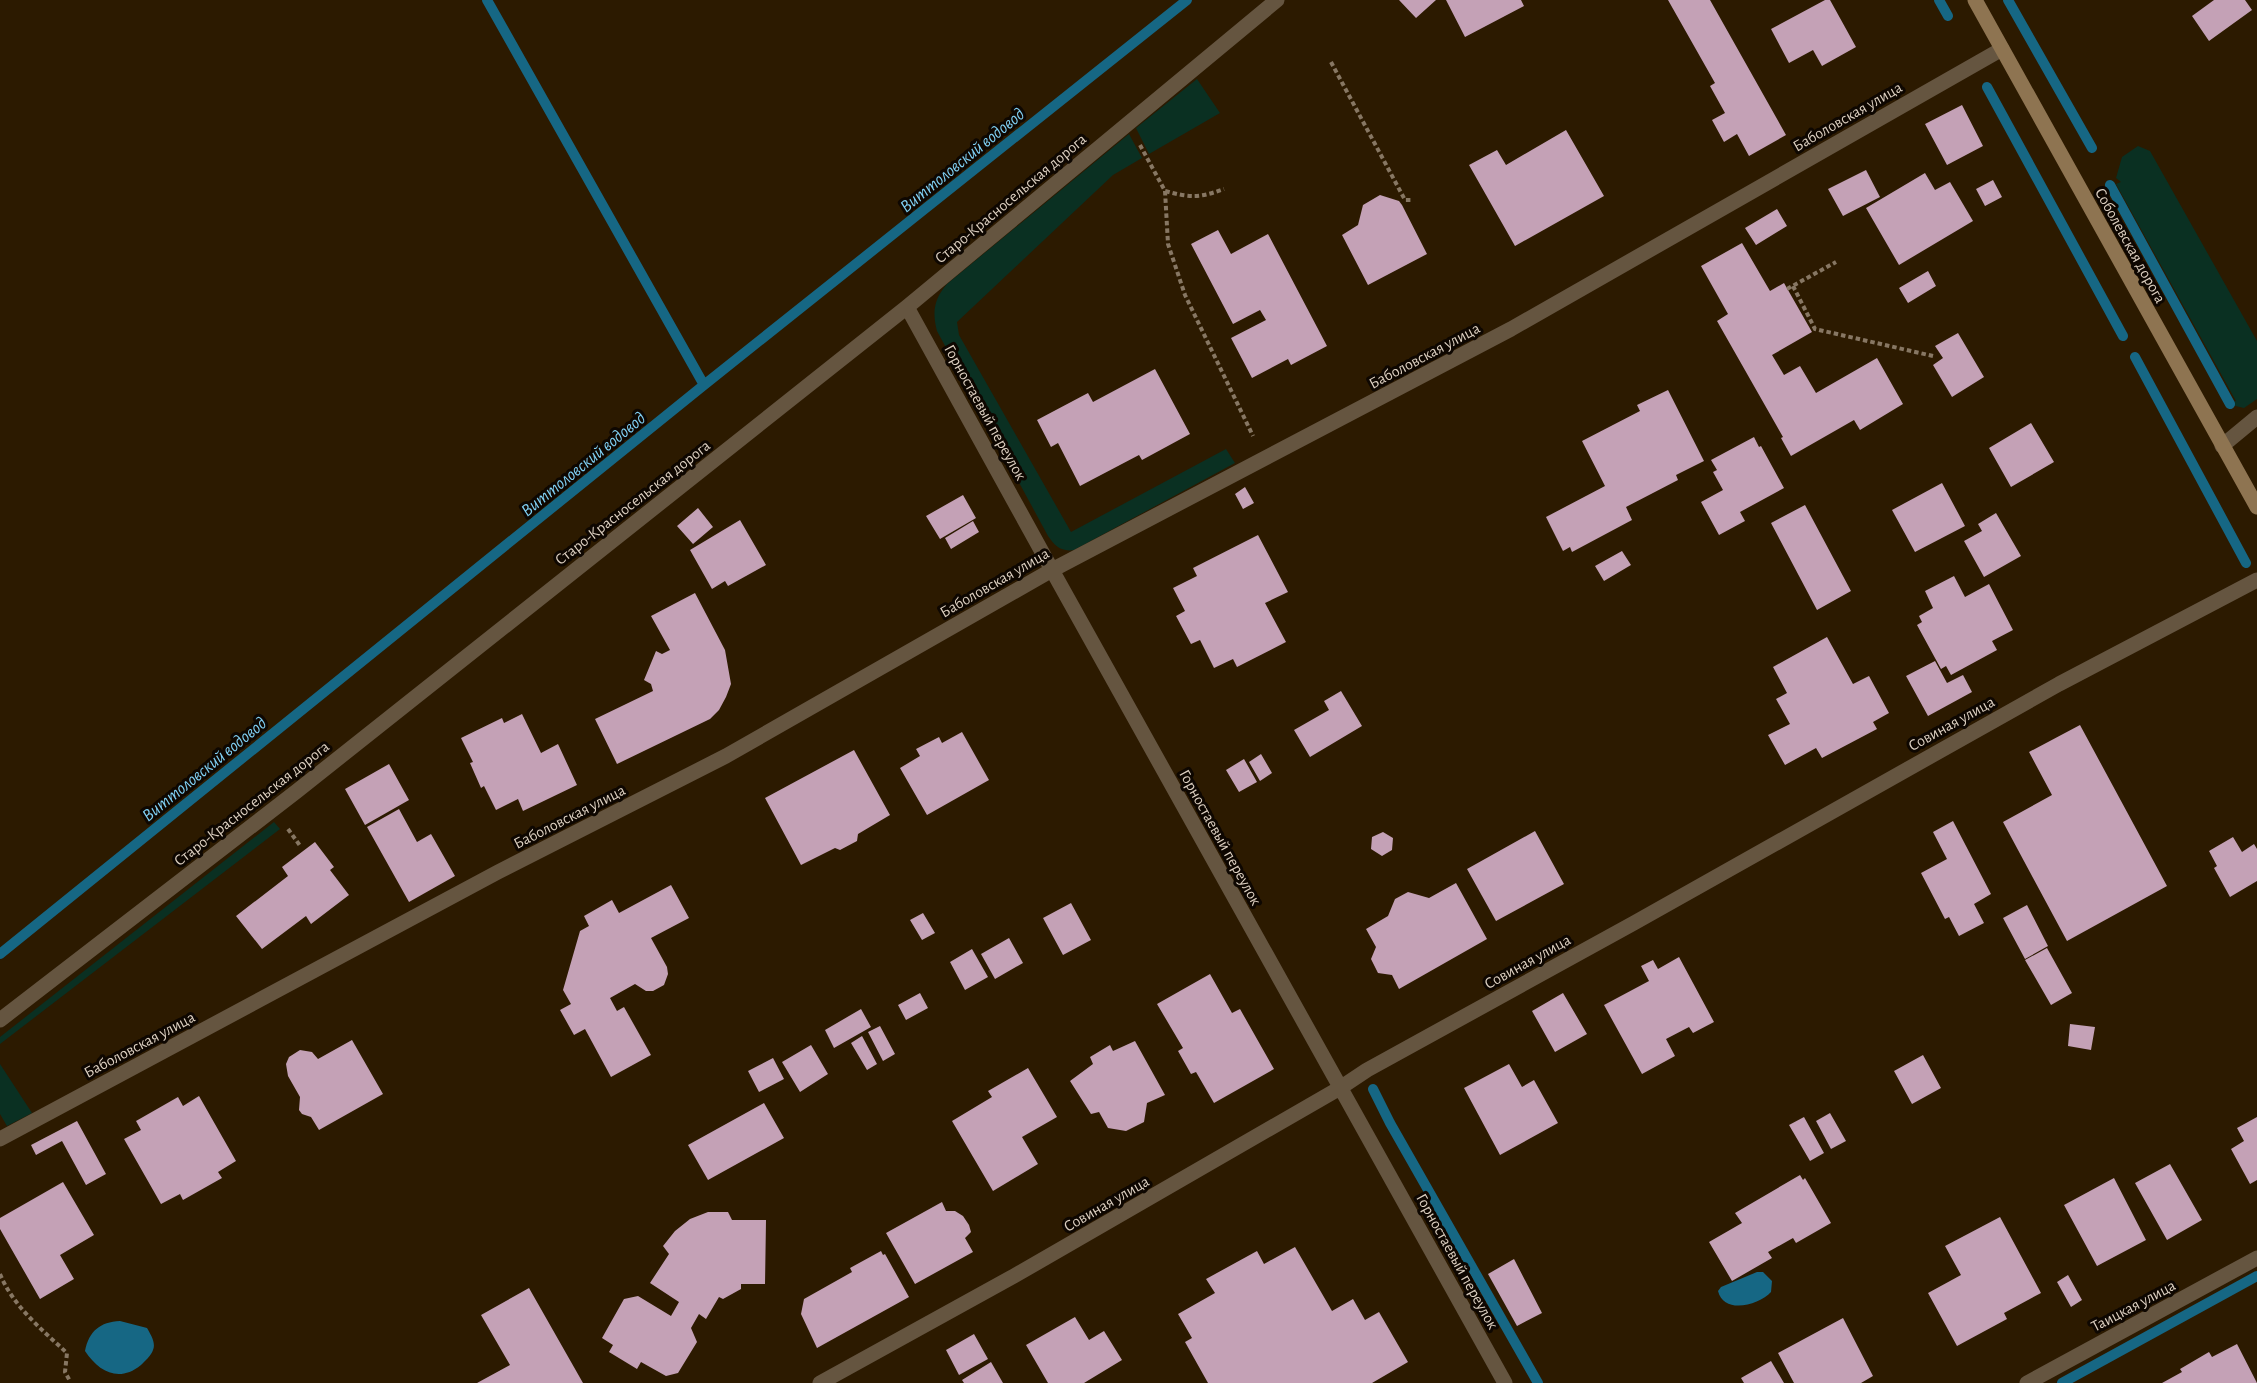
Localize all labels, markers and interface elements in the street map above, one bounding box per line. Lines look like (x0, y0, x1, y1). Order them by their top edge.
street label: Баболовская улица (1790, 79, 1905, 155)
water label: Виттоловский водовод (897, 105, 1028, 216)
street label: Старо-Красносельская дорога (932, 131, 1089, 267)
street label: Соболевская дорога (2092, 185, 2168, 306)
street label: Баболовская улица (1366, 320, 1483, 393)
street label: Горностаевый переулок (940, 342, 1029, 484)
water label: Виттоловский водовод (518, 409, 649, 520)
street label: Старо-Красносельская дорога (552, 437, 713, 568)
street label: Баболовская улица (937, 545, 1052, 621)
street label: Совиная улица (1906, 694, 1998, 755)
water label: Виттоловский водовод (139, 714, 270, 825)
street label: Старо-Красносельская дорога (171, 738, 332, 869)
street label: Горностаевый переулок (1175, 767, 1264, 909)
street label: Баболовская улица (511, 782, 628, 853)
street label: Совиная улица (1482, 932, 1574, 993)
street label: Баболовская улица (81, 1009, 198, 1082)
street label: Совиная улица (1061, 1173, 1152, 1236)
street label: Горностаевый переулок (1412, 1191, 1501, 1333)
street label: Таицкая улица (2089, 1277, 2179, 1336)

